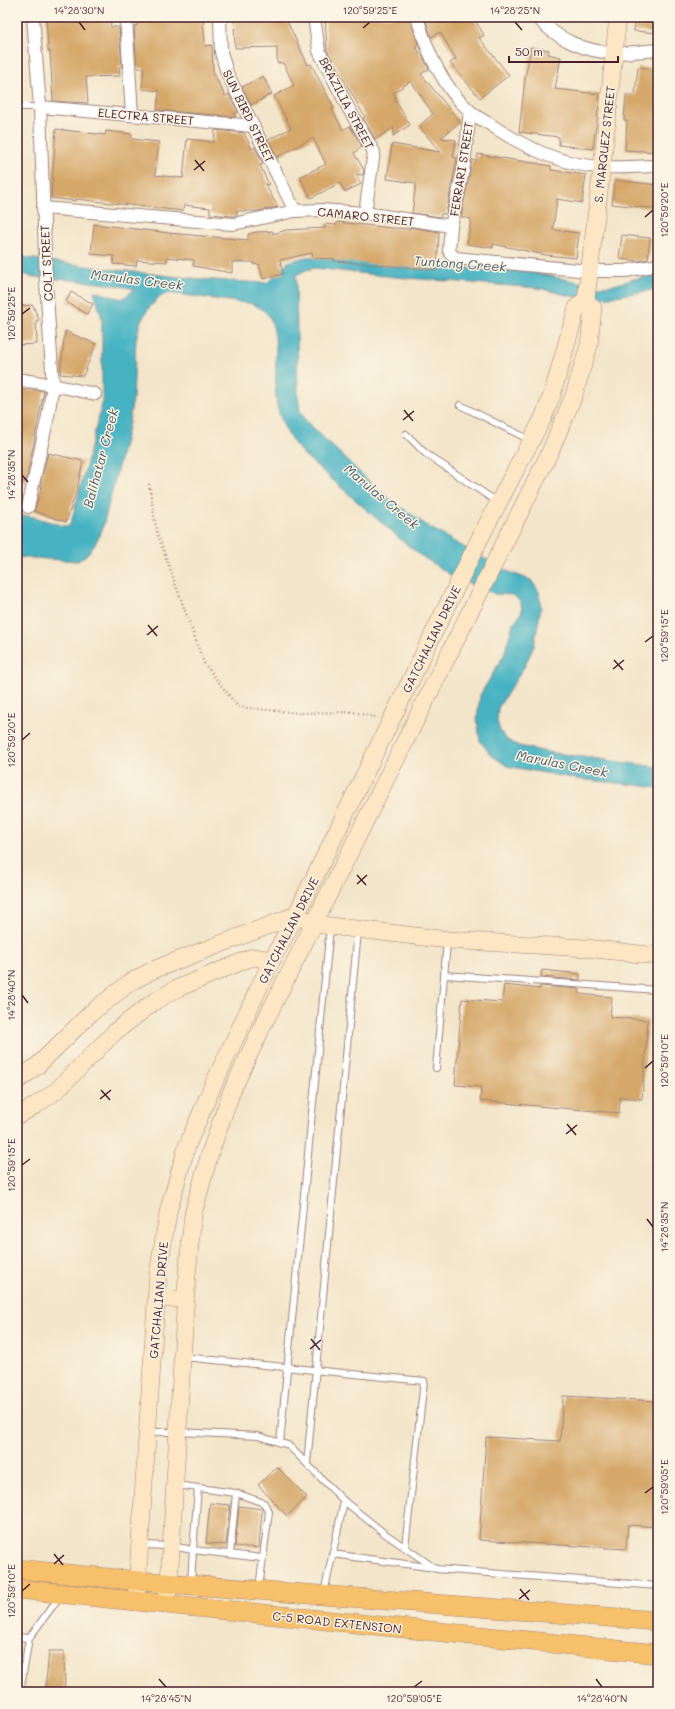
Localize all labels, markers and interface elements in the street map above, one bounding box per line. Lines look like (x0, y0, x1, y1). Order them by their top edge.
text: 14°28'30"N (54, 3, 104, 17)
text: 120°59'25"E (343, 3, 398, 17)
text: 14°28'25"N (490, 3, 540, 17)
scale bar (509, 38, 618, 64)
text: 50 m (515, 43, 543, 59)
street label: BRAZILIA STREET (316, 54, 378, 152)
street label: SUN BIRD STREET (220, 67, 279, 165)
street label: S. MARQUEZ STREET (590, 84, 618, 203)
street label: ELECTRA STREET (97, 104, 195, 128)
street label: FERRARI STREET (446, 120, 476, 217)
text: 120°59'20"E (657, 182, 671, 238)
street label: CAMARO STREET (317, 203, 416, 229)
street label: COLT STREET (36, 224, 56, 302)
water label: Tuntong Creek (413, 251, 508, 275)
water label: Marulas Creek (90, 265, 185, 293)
text: 120°59'25"E (4, 286, 18, 341)
water label: Balihatar Creek (79, 405, 122, 510)
text: 14°28'35"N (4, 450, 18, 500)
water label: Marulas Creek (341, 460, 424, 533)
street label: GATCHALIAN DRIVE (398, 583, 464, 695)
text: 120°59'15"E (657, 609, 671, 663)
text: 120°59'20"E (4, 712, 18, 768)
water label: Marulas Creek (515, 746, 610, 780)
street label: GATCHALIAN DRIVE (254, 874, 322, 986)
text: 14°28'40"N (4, 970, 18, 1020)
text: 120°59'10"E (657, 1034, 671, 1088)
text: 120°59'15"E (4, 1138, 18, 1192)
text: 14°28'35"N (657, 1202, 671, 1252)
street label: GATCHALIAN DRIVE (145, 1241, 171, 1359)
text: 120°59'05"E (657, 1459, 671, 1515)
text: 120°59'10"E (4, 1564, 18, 1618)
street label: C-5 ROAD EXTENSION (272, 1607, 402, 1637)
text: 14°28'45"N (141, 1691, 191, 1705)
text: 120°59'05"E (386, 1691, 442, 1705)
text: 14°28'40"N (577, 1691, 627, 1705)

